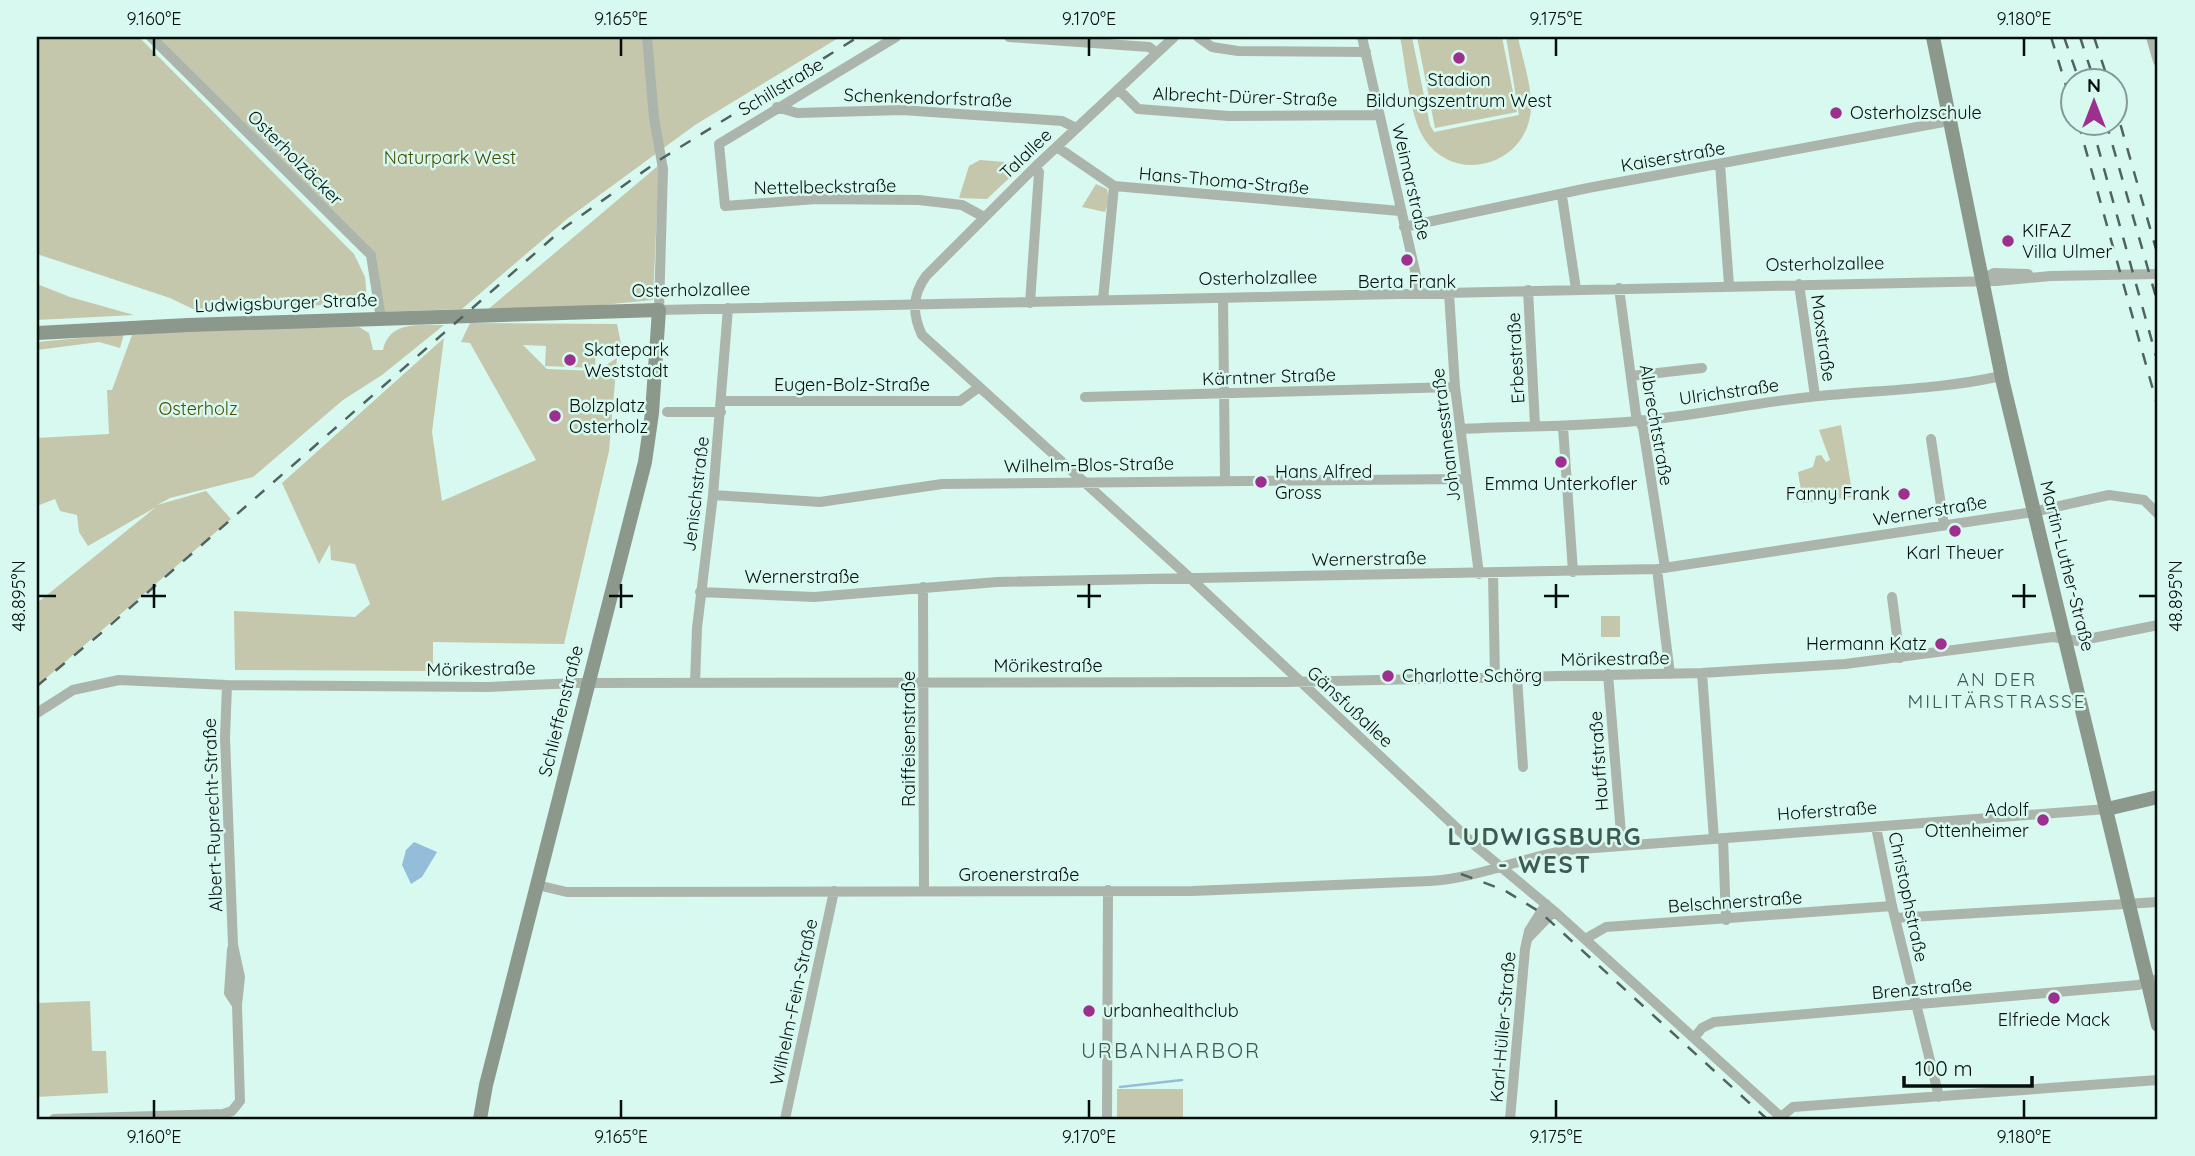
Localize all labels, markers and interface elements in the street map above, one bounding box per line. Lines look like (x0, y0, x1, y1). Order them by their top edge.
text: 9.160°E (126, 7, 182, 30)
text: 9.165°E (594, 7, 648, 30)
text: 9.170°E (1062, 7, 1116, 30)
text: 9.175°E (1529, 7, 1583, 30)
text: 9.180°E (1996, 7, 2052, 30)
marker: Stadion Bildungszentrum West (1451, 50, 1467, 66)
street label: Schillstraße (734, 52, 827, 121)
north arrow (2058, 66, 2128, 136)
place label: Stadion Bildungszentrum West (1366, 68, 1552, 112)
text: N (2087, 73, 2101, 97)
street label: Albrecht-Dürer-Straße (1152, 82, 1338, 111)
street label: Schenkendorfstraße (843, 83, 1013, 112)
place label: Osterholzschule (1850, 101, 1982, 124)
street label: Osterholzäcker (243, 105, 348, 210)
marker: Osterholzschule (1828, 105, 1844, 121)
street label: Weimarstraße (1387, 122, 1436, 242)
street label: Talallee (995, 123, 1056, 184)
street label: Kaiserstraße (1619, 136, 1727, 177)
park label: Naturpark West (384, 146, 516, 169)
street label: Hans-Thoma-Straße (1138, 162, 1310, 199)
street label: Nettelbeckstraße (753, 174, 897, 199)
place label: KIFAZ Villa Ulmer (2022, 219, 2112, 263)
marker: KIFAZ Villa Ulmer (2000, 233, 2016, 249)
street label: Osterholzallee (1766, 251, 1884, 276)
marker: Berta Frank (1399, 252, 1415, 268)
street label: Osterholzallee (1199, 265, 1317, 290)
place label: Berta Frank (1358, 270, 1456, 293)
street label: Osterholzallee (632, 277, 750, 302)
street label: Ludwigsburger Straße (194, 288, 378, 317)
street label: Maxstraße (1806, 293, 1841, 383)
street label: Erbestraße (1502, 312, 1529, 404)
place label: Skatepark Weststadt (584, 338, 669, 382)
marker: Skatepark Weststadt (562, 352, 578, 368)
street label: Kärntner Straße (1202, 363, 1336, 390)
street label: Albrechtstraße (1635, 363, 1678, 487)
street label: Johannesstraße (1426, 367, 1465, 503)
street label: Eugen-Bolz-Straße (774, 373, 930, 396)
street label: Ulrichstraße (1678, 373, 1780, 410)
place label: Bolzplatz Osterholz (569, 394, 648, 438)
park label: Osterholz (158, 397, 238, 420)
marker: Bolzplatz Osterholz (547, 408, 563, 424)
street label: Jenischstraße (677, 435, 714, 553)
street label: Wilhelm-Blos-Straße (1004, 452, 1174, 477)
marker: Emma Unterkofler (1553, 454, 1569, 470)
place label: Hans Alfred Gross (1275, 460, 1373, 504)
place label: Emma Unterkofler (1484, 472, 1638, 495)
marker: Hans Alfred Gross (1253, 474, 1269, 490)
street label: Martin-Luther-Straße (2035, 478, 2100, 654)
place label: Fanny Frank (1786, 482, 1890, 505)
marker: Fanny Frank (1896, 486, 1912, 502)
street label: Wernerstraße (1871, 490, 1988, 531)
marker: Karl Theuer (1947, 523, 1963, 539)
place label: Karl Theuer (1906, 541, 2004, 564)
street label: Wernerstraße (1311, 546, 1427, 571)
text: 48.895°N (7, 560, 30, 632)
text: 48.895°N (2164, 560, 2187, 632)
street label: Wernerstraße (745, 565, 859, 588)
place label: Hermann Katz (1806, 632, 1927, 655)
marker: Hermann Katz (1933, 636, 1949, 652)
street label: Schlieffenstraße (533, 643, 588, 779)
street label: Mörikestraße (1560, 646, 1670, 671)
street label: Mörikestraße (993, 654, 1103, 677)
street label: Mörikestraße (426, 656, 536, 681)
street label: Gänsfußallee (1302, 661, 1398, 752)
place label: Charlotte Schörg (1402, 664, 1542, 687)
district label: AN DER MILITÄRSTRASSE (1907, 667, 2087, 713)
marker: Charlotte Schörg (1380, 668, 1396, 684)
street label: Raiffeisenstraße (897, 671, 920, 807)
street label: Hauffstraße (1584, 710, 1613, 812)
street label: Albert-Ruprecht-Straße (198, 718, 227, 912)
street label: Hoferstraße (1776, 796, 1878, 825)
place label: Adolf Ottenheimer (1925, 798, 2030, 842)
marker: Adolf Ottenheimer (2035, 812, 2051, 828)
district label: LUDWIGSBURG - WEST (1448, 821, 1642, 879)
street label: Christophstraße (1883, 830, 1934, 964)
street label: Groenerstraße (959, 863, 1079, 886)
street label: Belschnerstraße (1667, 885, 1803, 918)
street label: Wilhelm-Fein-Straße (765, 917, 822, 1087)
street label: Karl-Hüller-Straße (1484, 950, 1521, 1103)
street label: Brenzstraße (1871, 973, 1973, 1004)
marker: Elfriede Mack (2046, 990, 2062, 1006)
place label: urbanhealthclub (1103, 999, 1239, 1022)
marker: urbanhealthclub (1081, 1003, 1097, 1019)
place label: Elfriede Mack (1998, 1008, 2110, 1031)
district label: URBANHARBOR (1081, 1037, 1261, 1063)
scale bar (1904, 1044, 2032, 1088)
text: 100 m (1915, 1055, 1973, 1081)
text: 9.160°E (126, 1125, 182, 1148)
text: 9.165°E (594, 1125, 648, 1148)
text: 9.170°E (1062, 1125, 1116, 1148)
text: 9.175°E (1529, 1125, 1583, 1148)
text: 9.180°E (1996, 1125, 2052, 1148)

